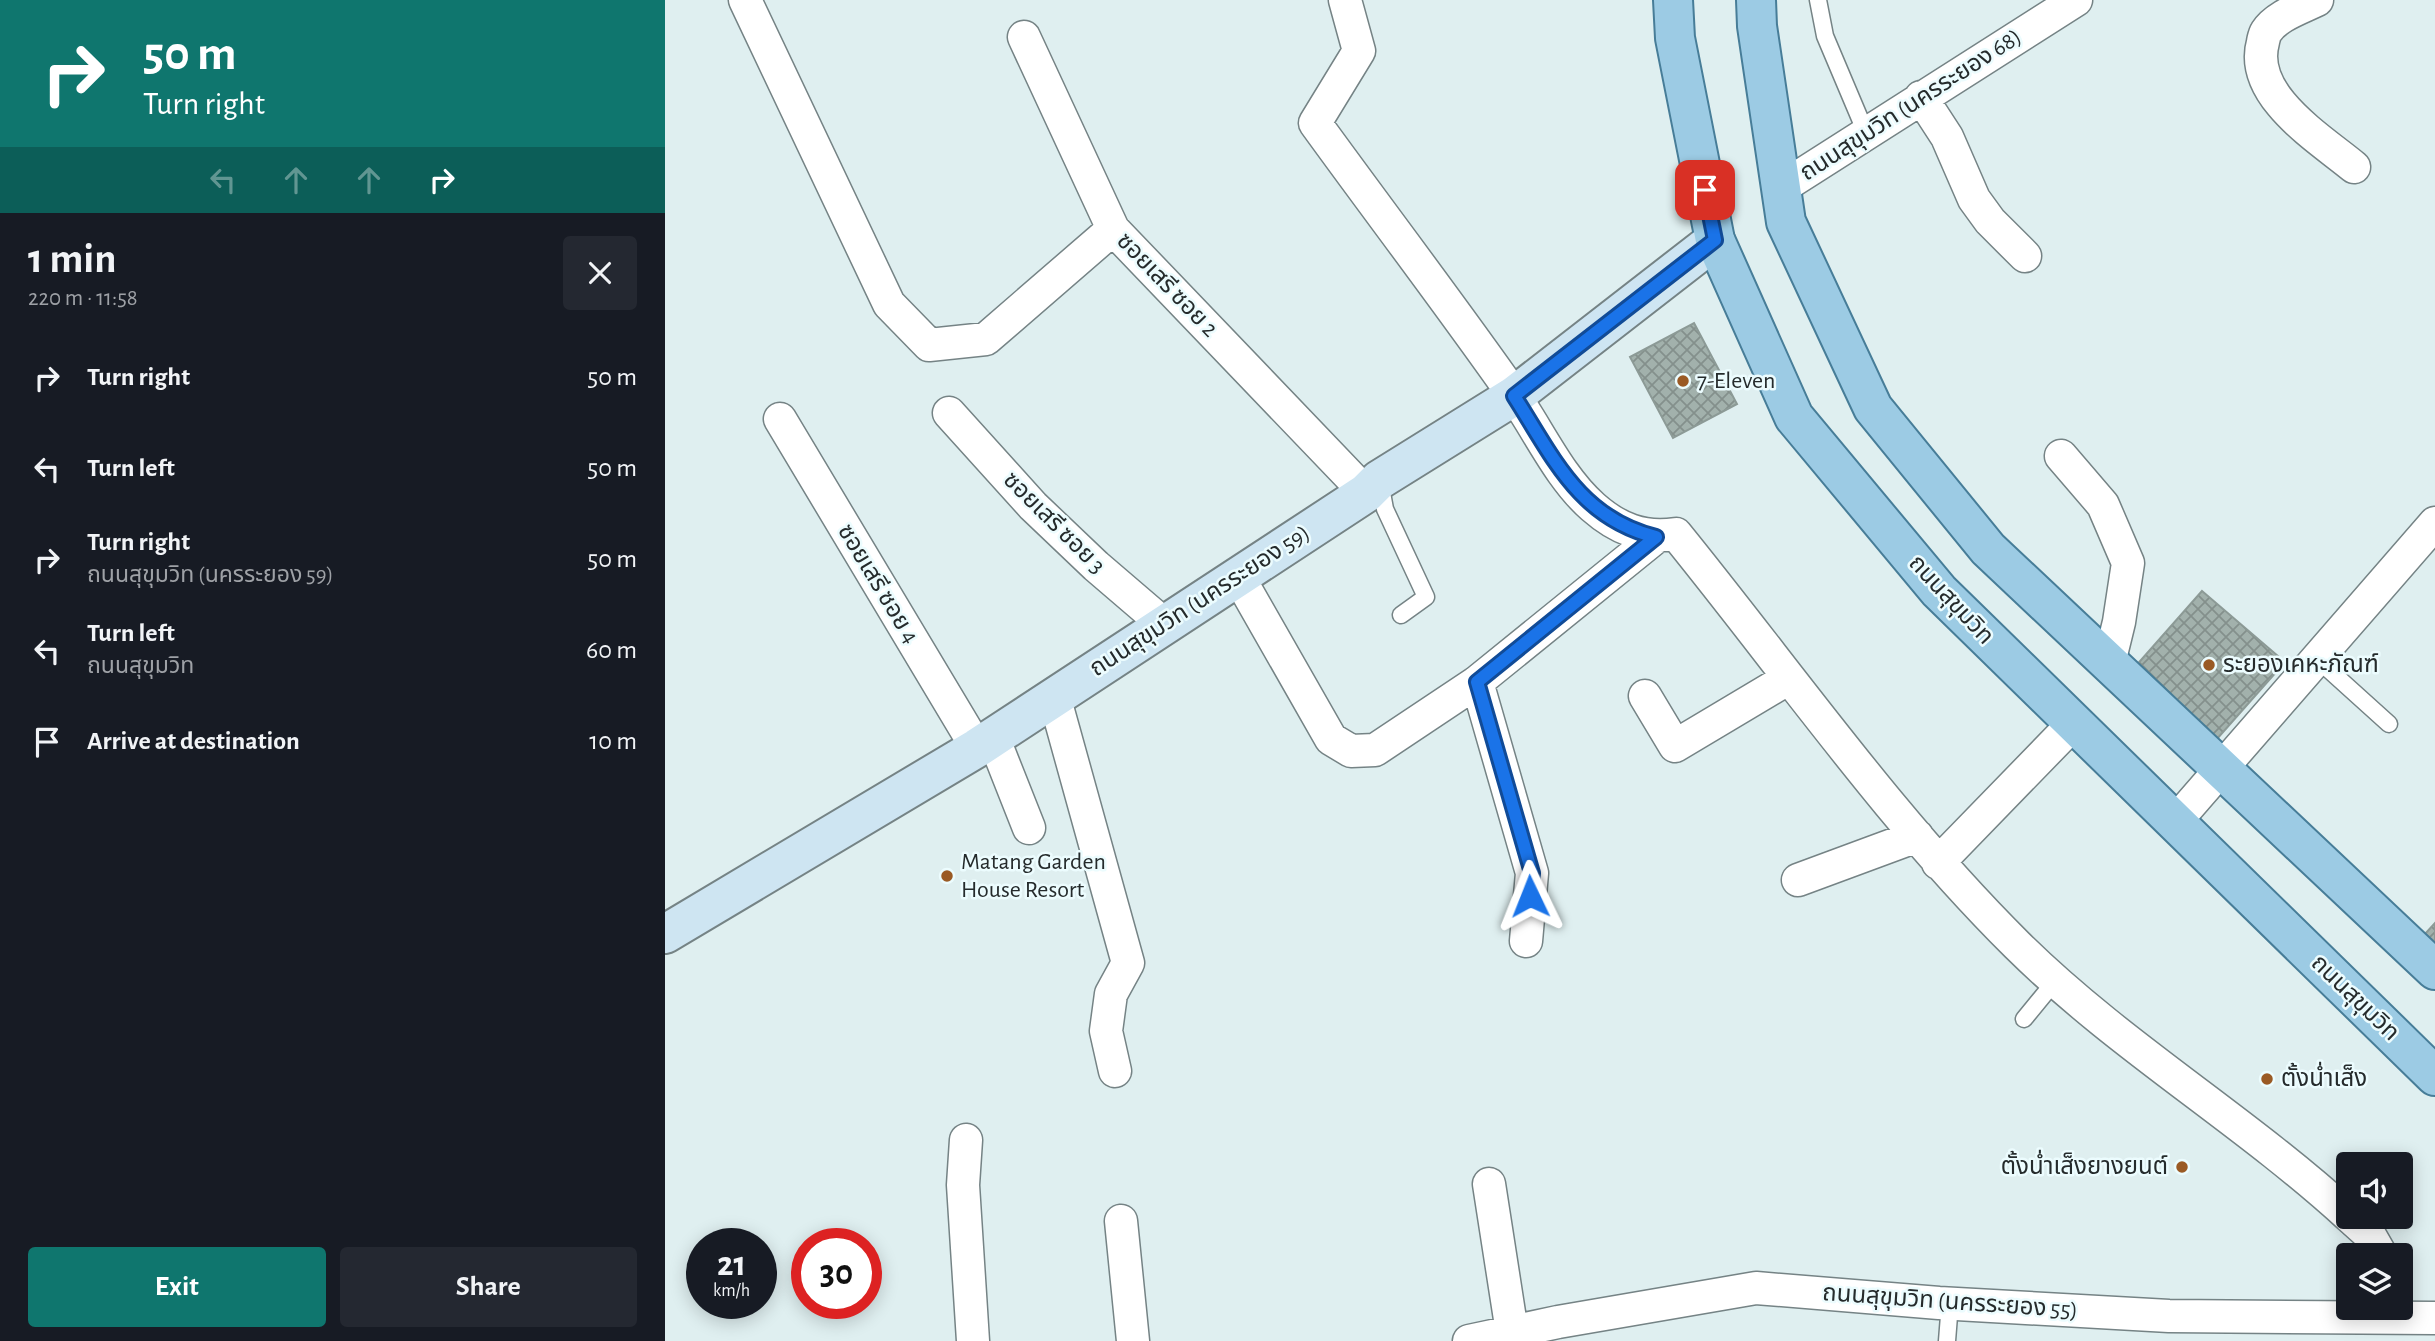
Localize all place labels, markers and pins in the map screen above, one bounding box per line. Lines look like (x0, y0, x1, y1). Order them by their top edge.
pin (1675, 160, 1735, 220)
place label: 7-Eleven (1697, 369, 1775, 393)
marker: 7-Eleven (1675, 373, 1691, 389)
place label: ระยองเคหะภัณฑ์ (2223, 652, 2379, 677)
marker: ระยองเคหะภัณฑ์ (2201, 657, 2217, 673)
place label: Matang Garden House Resort (961, 850, 1106, 902)
marker: Matang Garden House Resort (939, 868, 955, 884)
place label: ตั้งน่ำเส็ง (2281, 1061, 2367, 1091)
marker: ตั้งน่ำเส็ง (2259, 1071, 2275, 1087)
place label: ตั้งน่ำเส็งยางยนต์ (2001, 1149, 2168, 1179)
marker: ตั้งน่ำเส็งยางยนต์ (2174, 1159, 2190, 1175)

